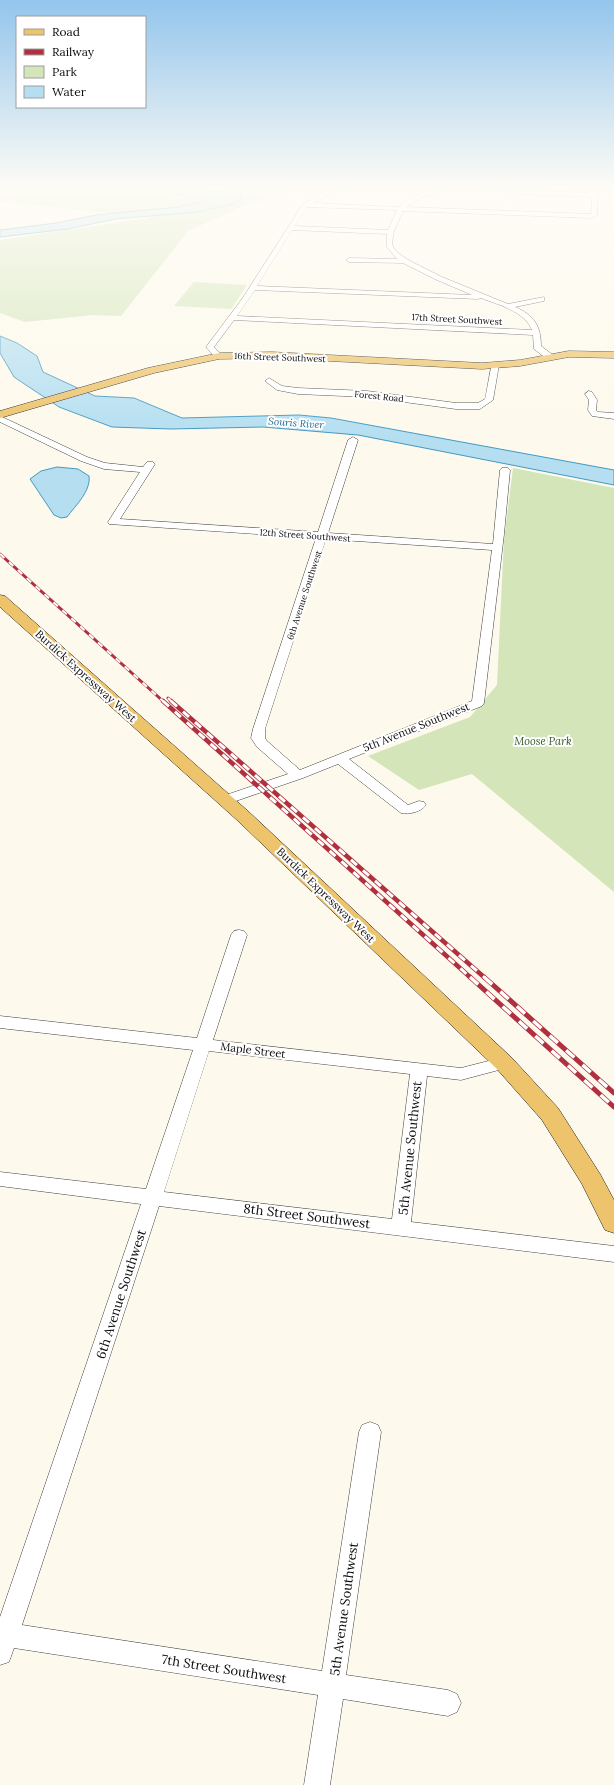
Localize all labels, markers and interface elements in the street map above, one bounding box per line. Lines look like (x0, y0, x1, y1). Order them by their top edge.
legend (16, 16, 146, 108)
text: Road (52, 24, 80, 39)
text: Railway (52, 44, 95, 59)
text: Park (52, 64, 78, 79)
text: Water (52, 84, 87, 99)
street label: 17th Street Southwest (411, 311, 503, 327)
street label: 16th Street Southwest (234, 350, 327, 364)
street label: Forest Road (354, 388, 405, 404)
water label: Souris River (268, 415, 325, 431)
street label: 12th Street Southwest (259, 526, 352, 544)
street label: 6th Avenue Southwest (284, 548, 324, 641)
street label: Burdick Expressway West (33, 627, 140, 726)
street label: 5th Avenue Southwest (361, 699, 472, 755)
park label: Moose Park (514, 734, 572, 748)
street label: Burdick Expressway West (274, 844, 379, 946)
street label: Maple Street (220, 1039, 287, 1061)
street label: 5th Avenue Southwest (395, 1080, 425, 1216)
street label: 8th Street Southwest (243, 1200, 371, 1232)
street label: 6th Avenue Southwest (92, 1227, 150, 1361)
street label: 5th Avenue Southwest (326, 1541, 362, 1677)
street label: 7th Street Southwest (160, 1651, 288, 1687)

